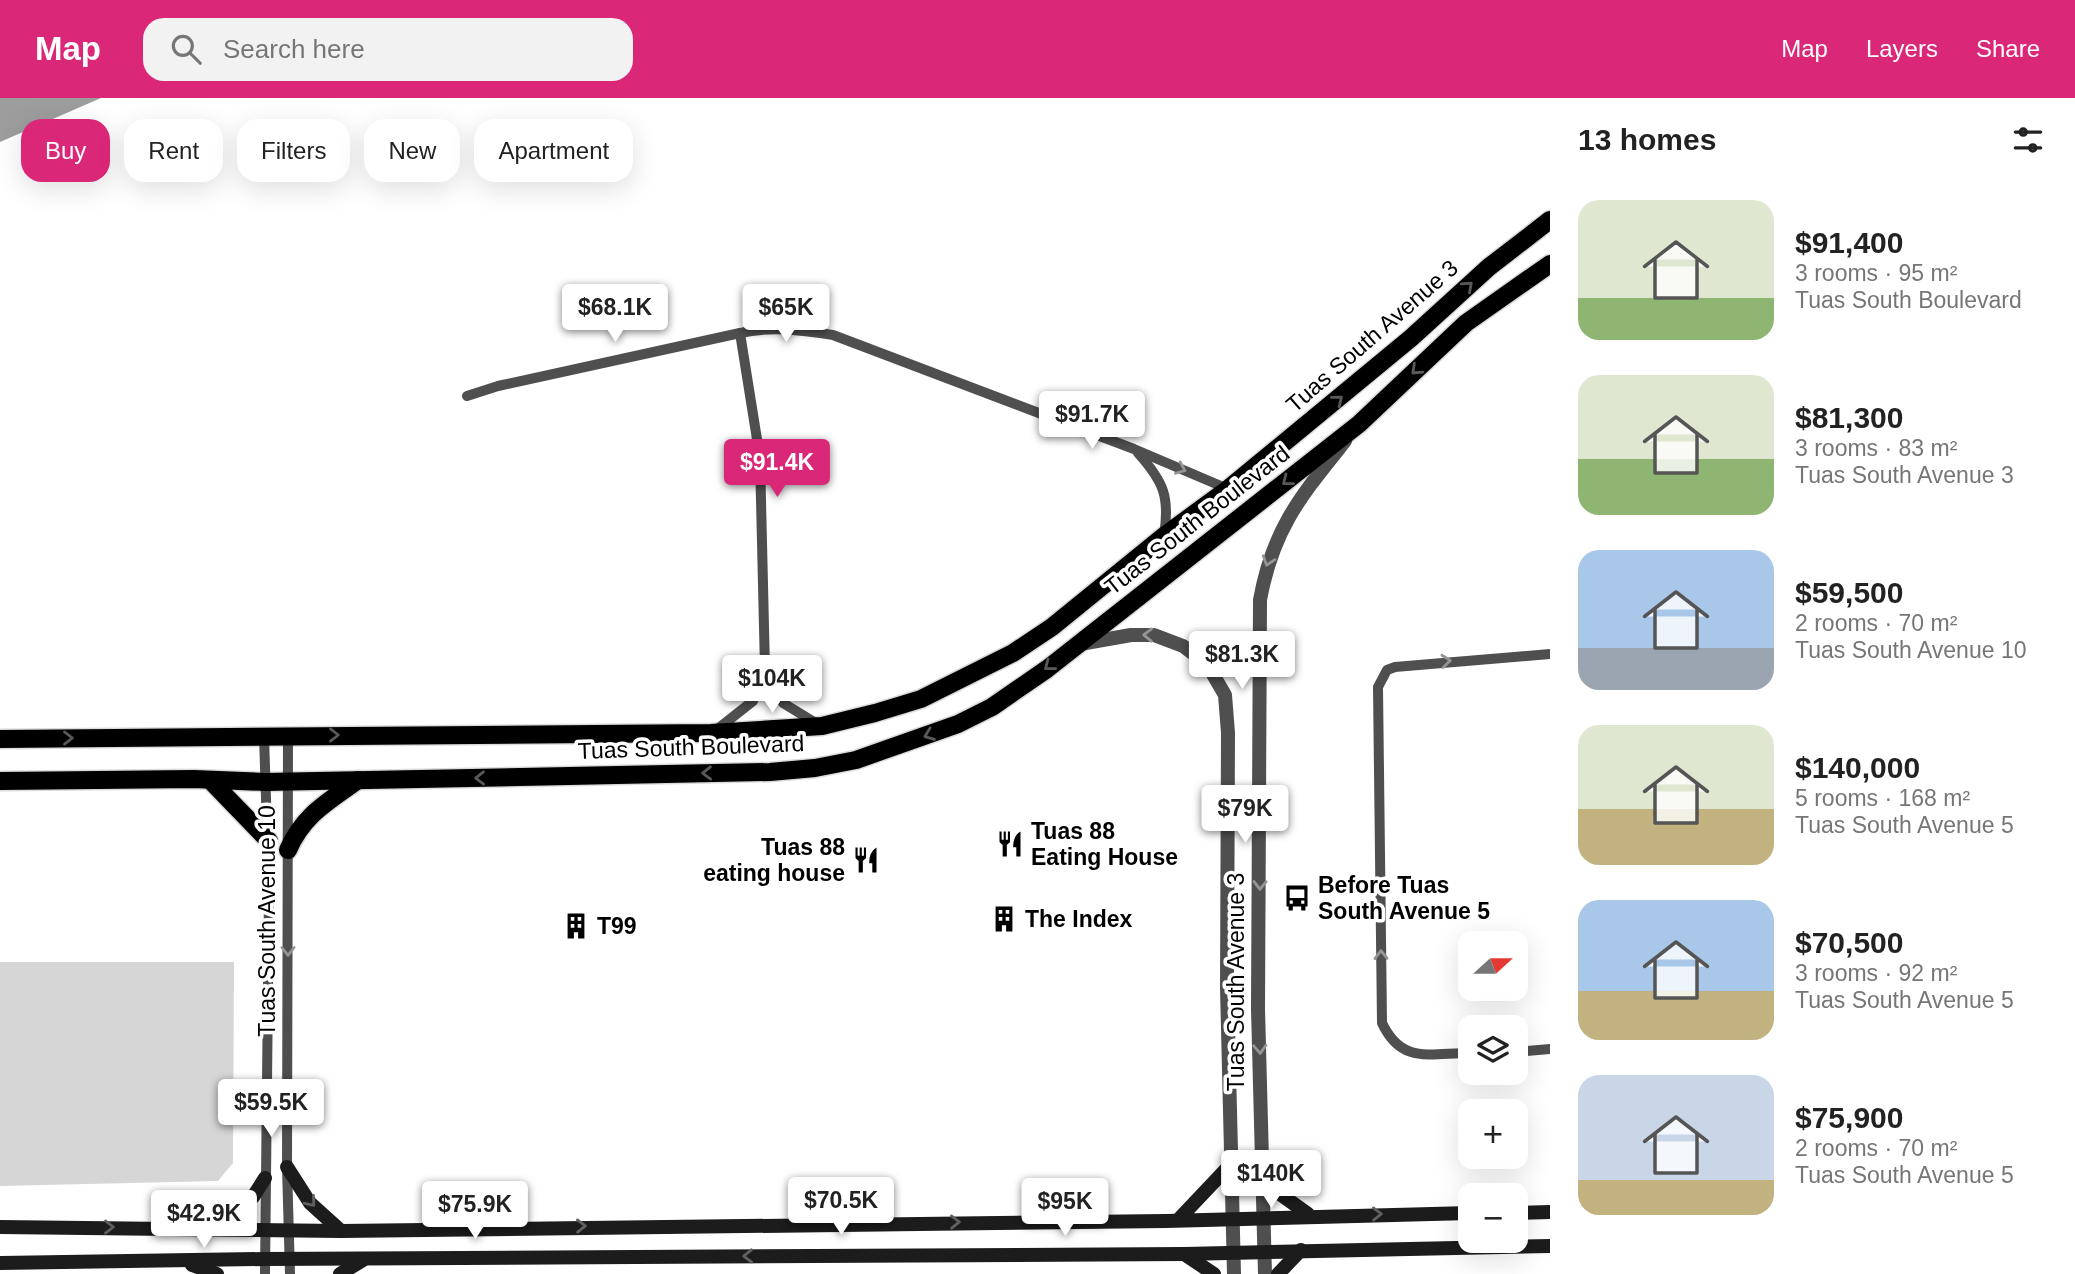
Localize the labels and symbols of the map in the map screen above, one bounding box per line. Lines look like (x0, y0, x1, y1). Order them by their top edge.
street label: Tuas South Avenue 3 (1281, 254, 1463, 418)
one-way arrow (1460, 282, 1473, 294)
pin: $68.1K (558, 285, 672, 344)
pin: $65K (745, 285, 827, 344)
one-way arrow (1412, 362, 1425, 374)
pin: $91.7K (1035, 392, 1149, 451)
one-way arrow (1330, 395, 1342, 408)
pin: $91.4K (720, 440, 834, 499)
street label: Tuas South Boulevard (1100, 440, 1294, 600)
one-way arrow (1174, 461, 1186, 475)
one-way arrow (1282, 473, 1294, 486)
one-way arrow (1262, 555, 1277, 567)
one-way arrow (1142, 628, 1153, 643)
pin: $81.3K (1185, 632, 1299, 691)
one-way arrow (1440, 654, 1452, 669)
pin: $104K (723, 656, 821, 715)
one-way arrow (1044, 658, 1057, 671)
one-way arrow (329, 727, 339, 743)
one-way arrow (924, 727, 936, 741)
street label: Tuas South Boulevard (577, 730, 805, 764)
one-way arrow (63, 731, 74, 746)
one-way arrow (701, 765, 712, 781)
one-way arrow (474, 770, 485, 785)
pin: $79K (1204, 786, 1286, 845)
street label: Tuas South Avenue 10 (254, 805, 280, 1037)
place label: Tuas 88 Eating House (1031, 818, 1178, 870)
restaurant icon: Tuas 88 Eating House (995, 829, 1025, 859)
place label: Tuas 88 eating house (703, 834, 845, 886)
restaurant icon: Tuas 88 eating house (851, 845, 881, 875)
place label: Before Tuas South Avenue 5 (1318, 872, 1490, 924)
street label: Tuas South Avenue 3 (1223, 873, 1249, 1091)
one-way arrow (1252, 880, 1267, 891)
bus stop icon: Before Tuas South Avenue 5 (1282, 883, 1312, 913)
building icon: The Index (989, 904, 1019, 934)
place label: The Index (1025, 906, 1133, 932)
building icon: T99 (561, 911, 591, 941)
place label: T99 (597, 913, 637, 939)
north arrow (1458, 931, 1528, 1001)
one-way arrow (280, 946, 296, 957)
one-way arrow (1373, 949, 1389, 960)
one-way arrow (1252, 1044, 1267, 1055)
pin: $59.5K (214, 1080, 328, 1139)
pin: $140K (1222, 1150, 1320, 1210)
pin: $70.5K (784, 1178, 898, 1237)
pin: $95K (1024, 1178, 1106, 1238)
pin: $75.9K (418, 1182, 532, 1241)
pin: $42.9K (147, 1190, 261, 1250)
one-way arrow (303, 1193, 315, 1206)
one-way arrow (1372, 1206, 1383, 1222)
one-way arrow (951, 1214, 961, 1230)
one-way arrow (576, 1218, 587, 1234)
one-way arrow (104, 1219, 115, 1235)
one-way arrow (743, 1248, 753, 1264)

